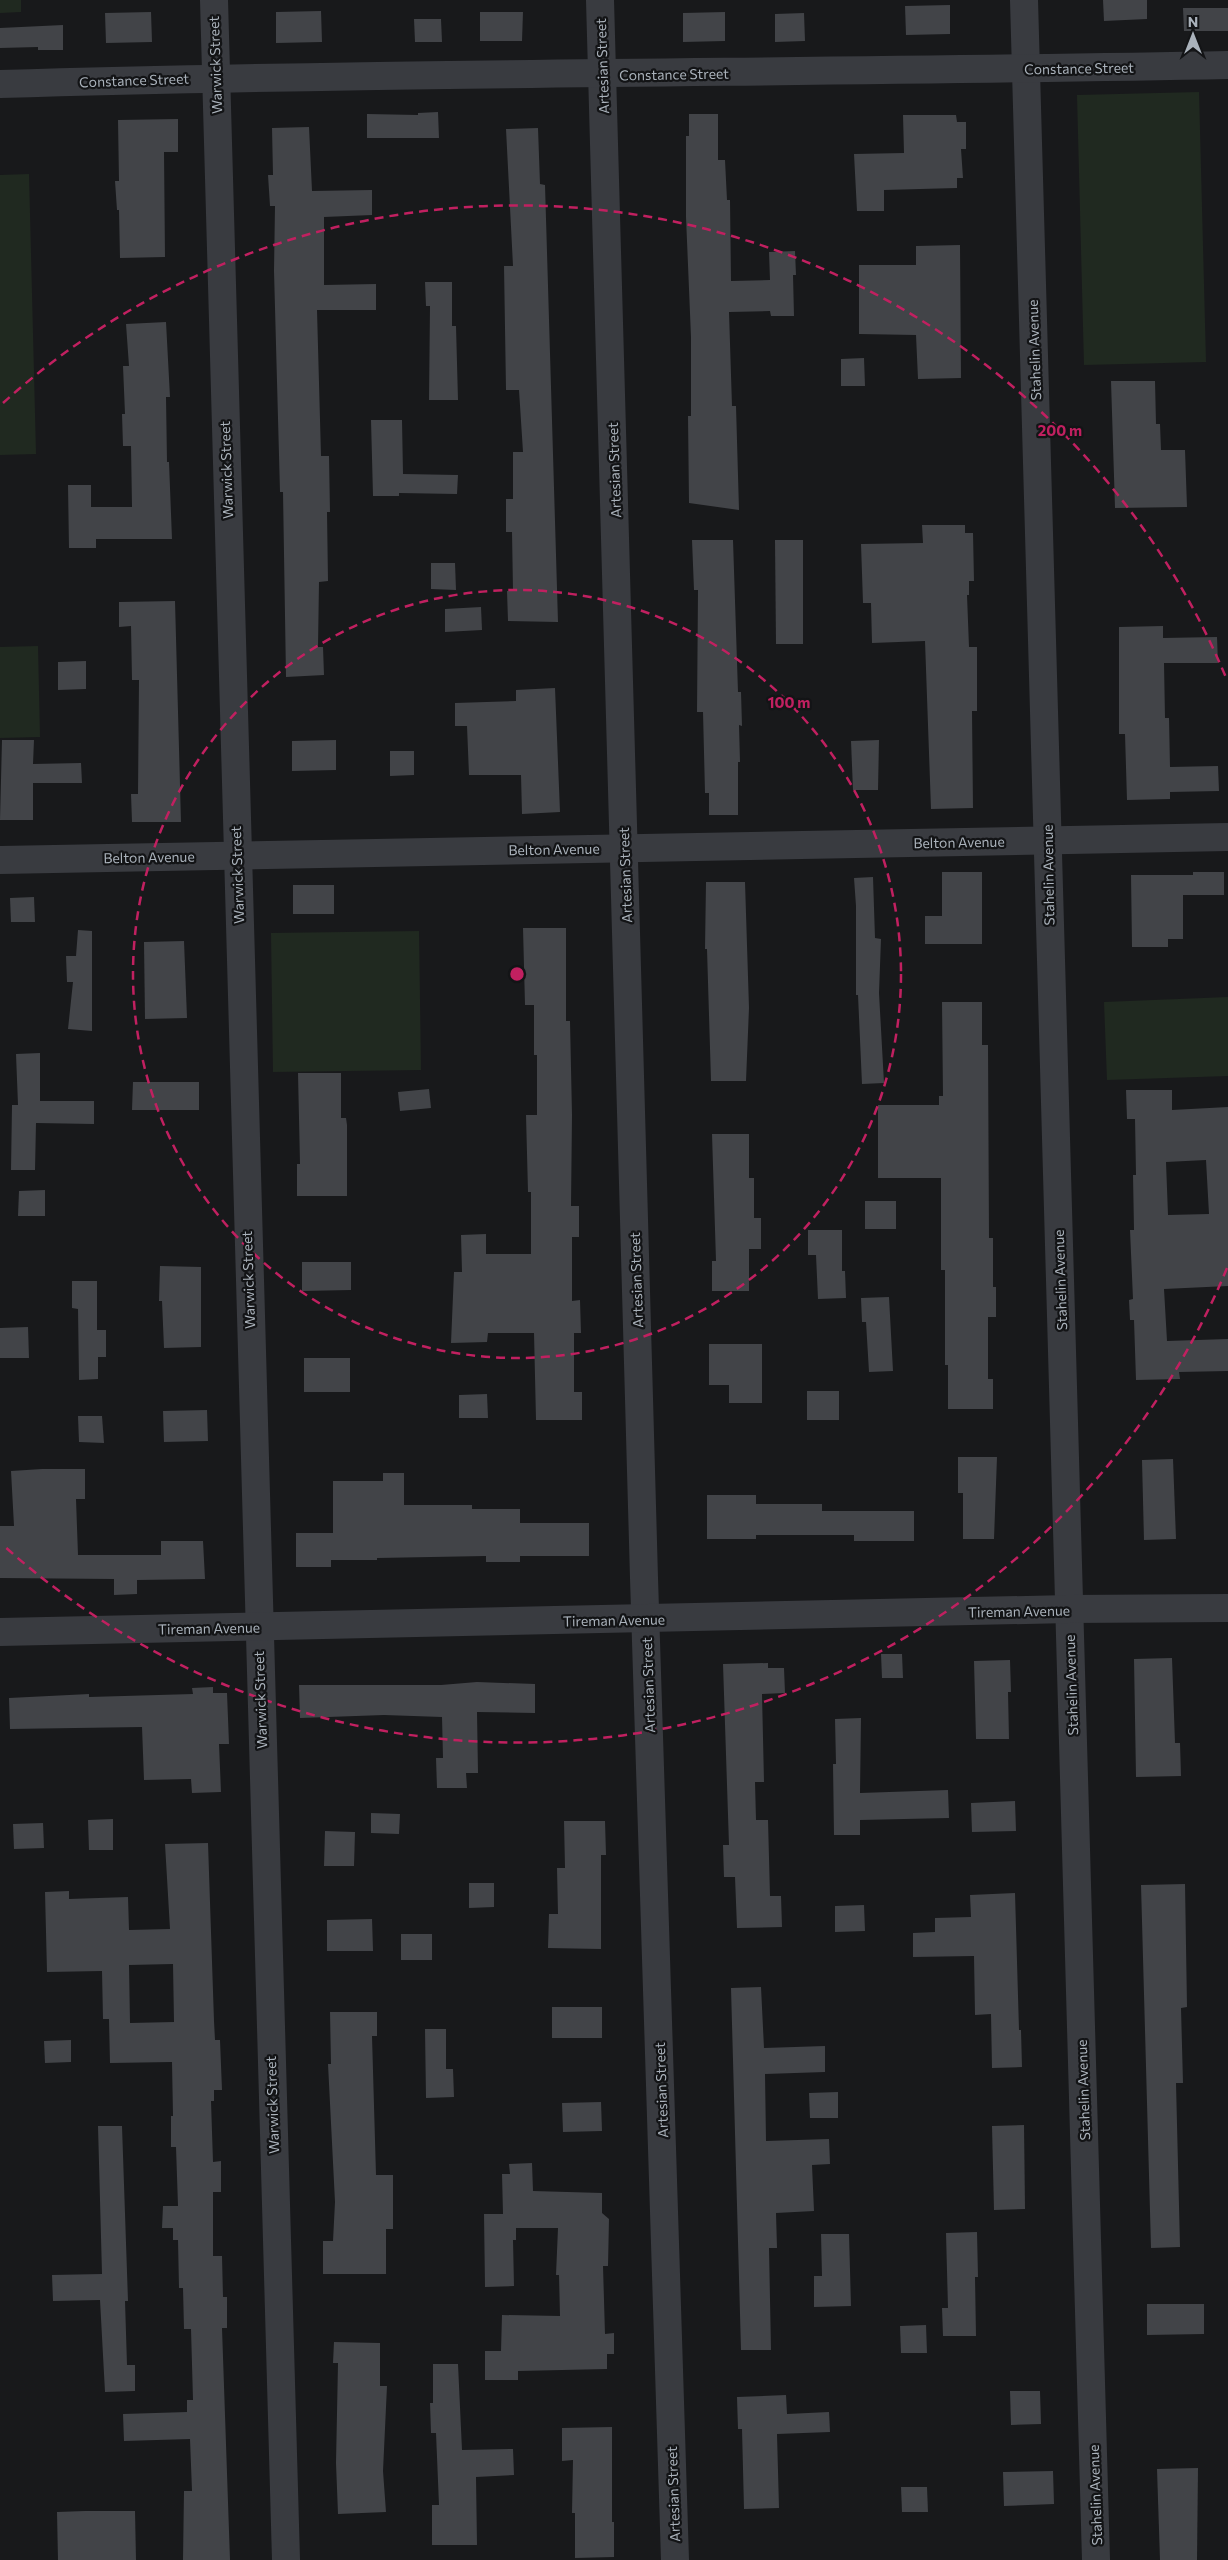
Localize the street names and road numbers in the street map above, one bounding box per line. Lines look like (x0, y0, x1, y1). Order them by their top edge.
street label: Warwick Street (205, 15, 225, 114)
street label: Artesian Street (592, 18, 612, 114)
street label: Constance Street (1024, 59, 1134, 77)
street label: Constance Street (619, 65, 729, 83)
street label: Constance Street (79, 70, 189, 90)
street label: Stahelin Avenue (1024, 299, 1044, 401)
street label: Warwick Street (216, 420, 236, 519)
street label: Artesian Street (604, 422, 624, 518)
street label: Stahelin Avenue (1039, 824, 1057, 926)
street label: Warwick Street (227, 825, 247, 924)
street label: Artesian Street (615, 827, 635, 923)
street label: Belton Avenue (913, 833, 1005, 851)
street label: Belton Avenue (508, 840, 600, 858)
street label: Belton Avenue (103, 848, 195, 866)
street label: Stahelin Avenue (1050, 1229, 1070, 1331)
street label: Warwick Street (238, 1230, 258, 1329)
street label: Artesian Street (626, 1232, 646, 1328)
street label: Tireman Avenue (968, 1602, 1070, 1620)
street label: Tireman Avenue (563, 1611, 665, 1629)
street label: Tireman Avenue (158, 1619, 260, 1637)
street label: Stahelin Avenue (1061, 1634, 1081, 1736)
street label: Artesian Street (638, 1637, 658, 1733)
street label: Warwick Street (250, 1650, 270, 1749)
street label: Stahelin Avenue (1073, 2039, 1093, 2141)
street label: Artesian Street (651, 2042, 671, 2138)
street label: Warwick Street (262, 2055, 282, 2154)
street label: Stahelin Avenue (1085, 2444, 1105, 2546)
street label: Artesian Street (663, 2446, 683, 2542)

